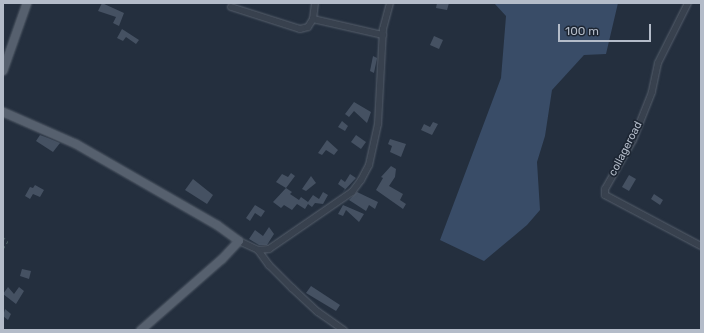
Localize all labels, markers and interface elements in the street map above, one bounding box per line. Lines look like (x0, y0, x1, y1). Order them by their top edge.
scale bar (560, 16, 653, 42)
text: 100 m (565, 24, 599, 38)
street label: collageroad (607, 119, 645, 179)

